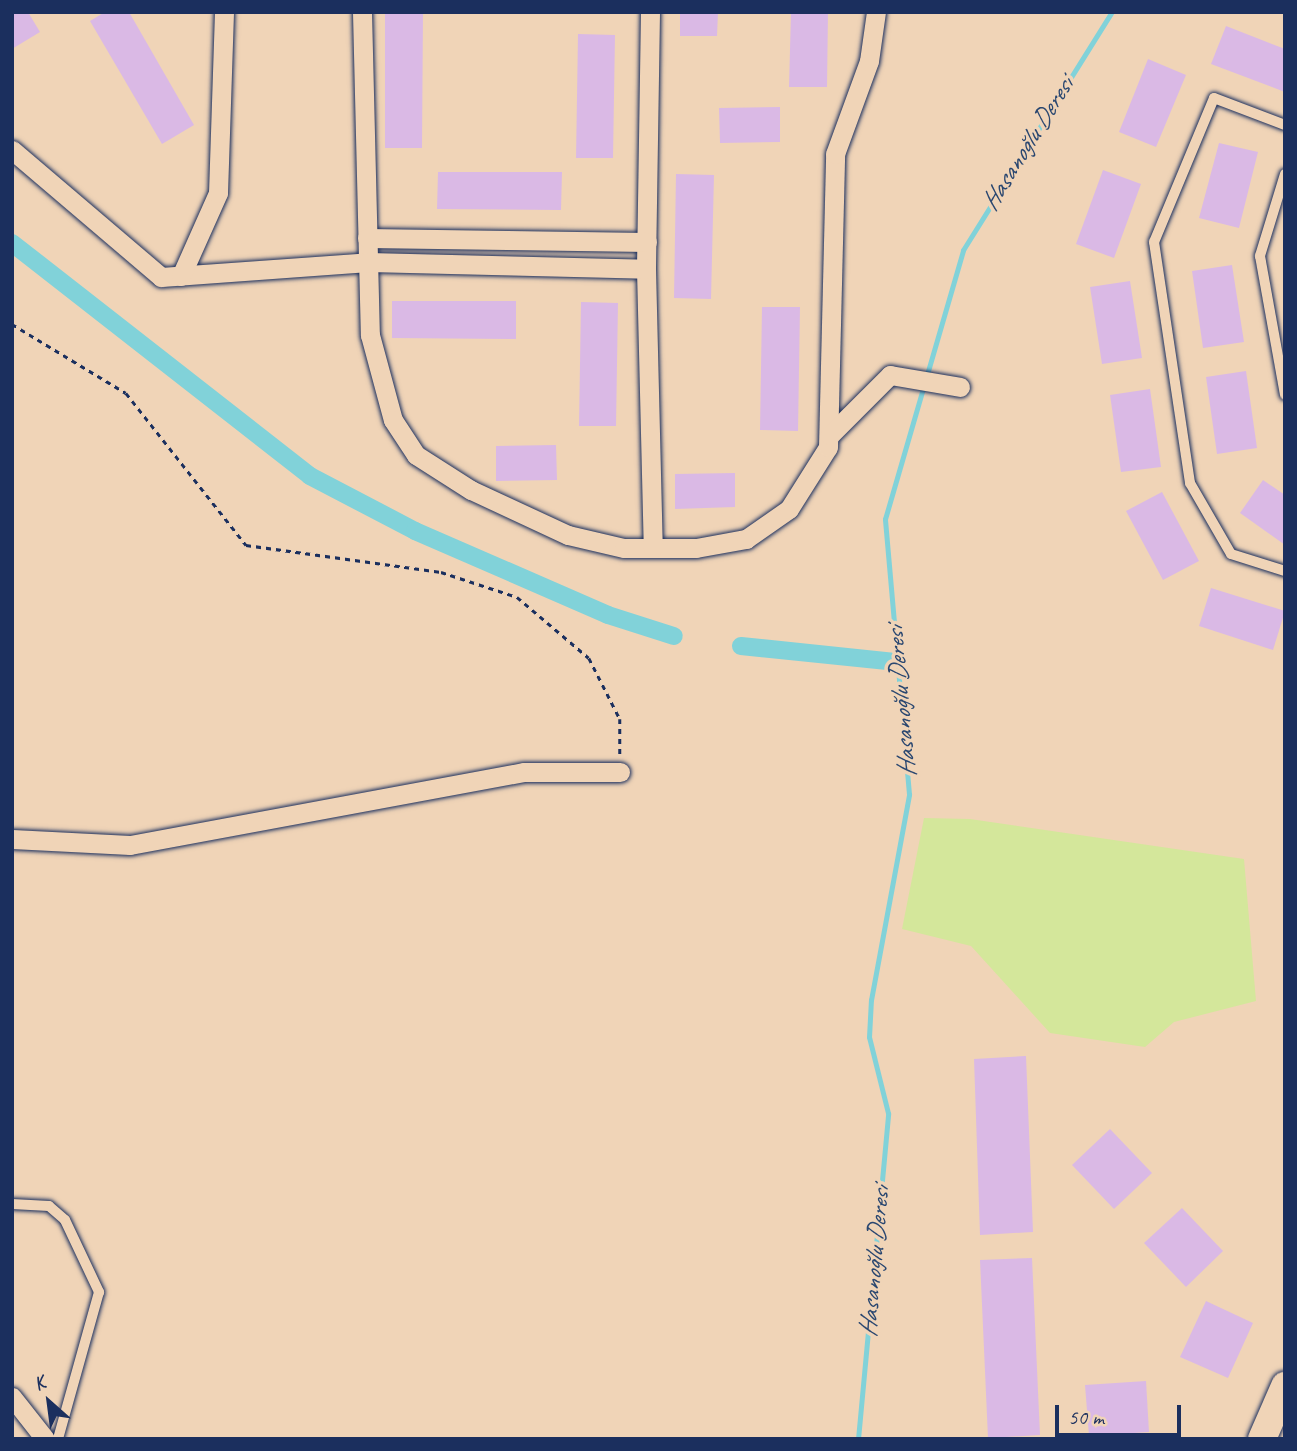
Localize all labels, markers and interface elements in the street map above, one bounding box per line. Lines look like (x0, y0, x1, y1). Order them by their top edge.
water label: Hasanoğlu Deresi (974, 72, 1080, 216)
water label: Hasanoğlu Deresi (879, 625, 923, 779)
water label: Hasanoğlu Deresi (852, 1185, 896, 1339)
north arrow (14, 1367, 84, 1437)
text: K (29, 1371, 49, 1396)
scale bar (1059, 1392, 1185, 1436)
text: 50 m (1068, 1404, 1104, 1430)

